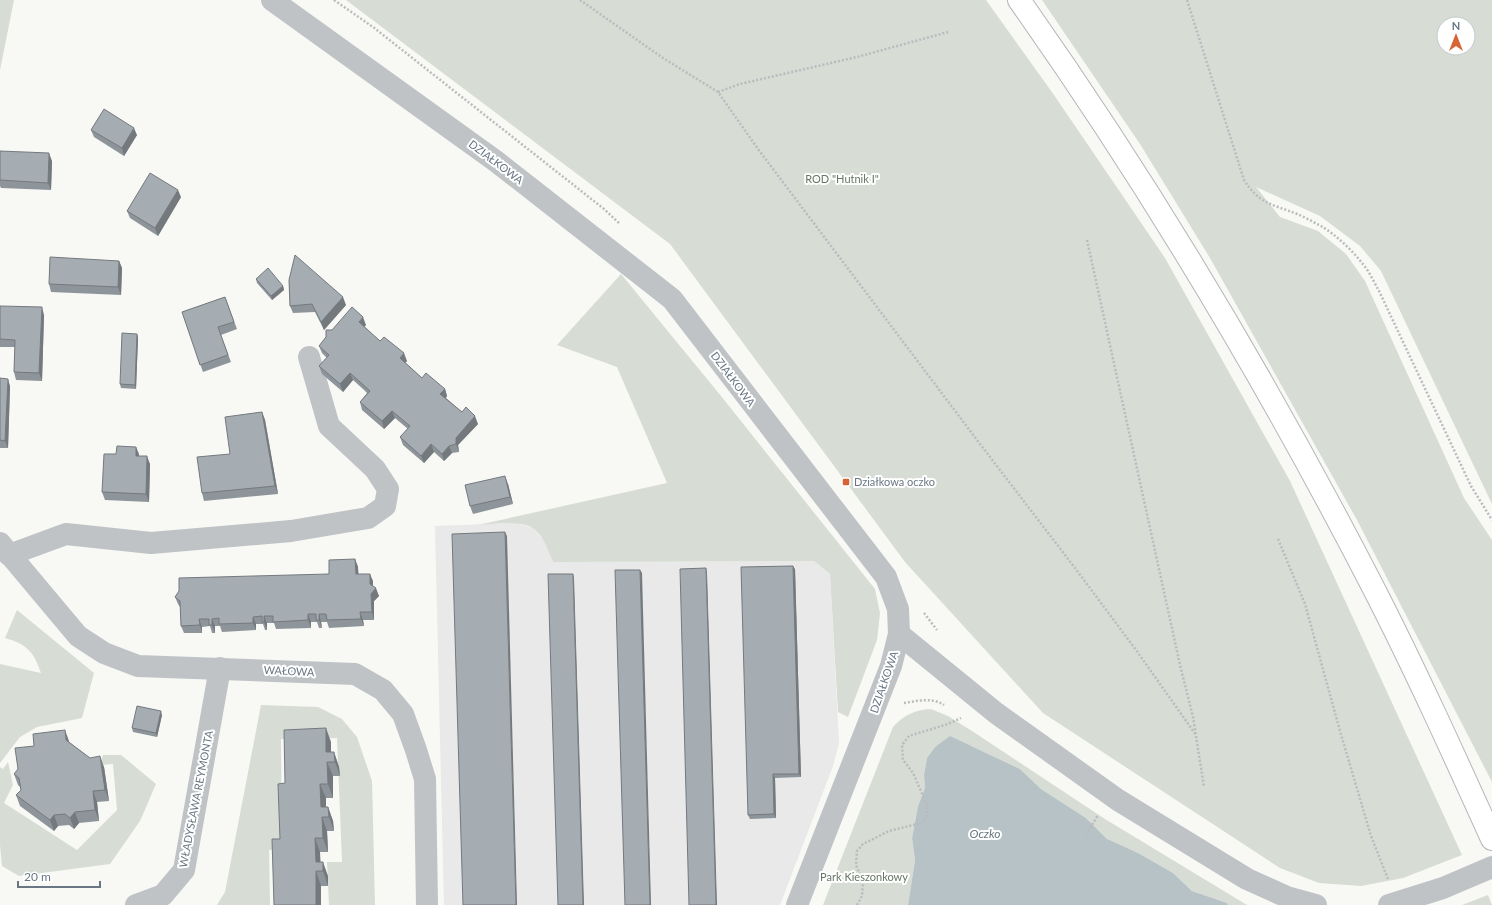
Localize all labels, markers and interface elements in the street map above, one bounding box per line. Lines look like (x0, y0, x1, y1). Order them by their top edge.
north arrow (1436, 16, 1476, 56)
text: N (1452, 19, 1460, 32)
street label: DZIAŁKOWA (466, 137, 527, 187)
park label: ROD "Hutnik I" (805, 172, 879, 185)
street label: DZIAŁKOWA (709, 349, 758, 409)
place label: Działkowa oczko (854, 475, 935, 488)
marker: Działkowa oczko (841, 477, 851, 487)
street label: DZIAŁKOWA (867, 648, 900, 715)
street label: WAŁOWA (263, 663, 315, 678)
street label: WŁADYSŁAWA REYMONTA (176, 729, 215, 869)
water label: Oczko (969, 826, 1001, 841)
scale bar (18, 863, 100, 889)
text: 20 m (24, 869, 51, 884)
park label: Park Kieszonkowy (820, 870, 908, 883)

